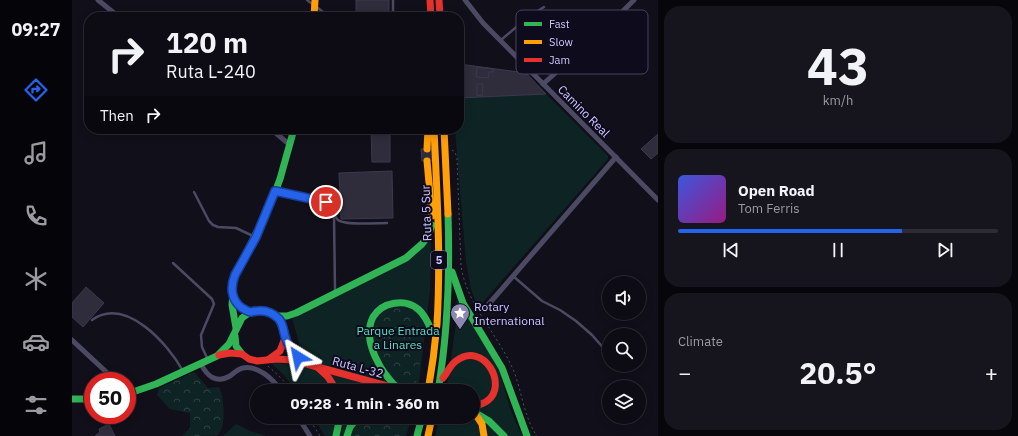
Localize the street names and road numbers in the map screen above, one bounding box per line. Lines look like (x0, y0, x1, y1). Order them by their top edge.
street label: Camino Real (555, 82, 613, 140)
street label: Ruta 5 Sur (418, 184, 434, 241)
road number: 5 (431, 251, 447, 269)
street label: Ruta L-32 (331, 353, 385, 381)

